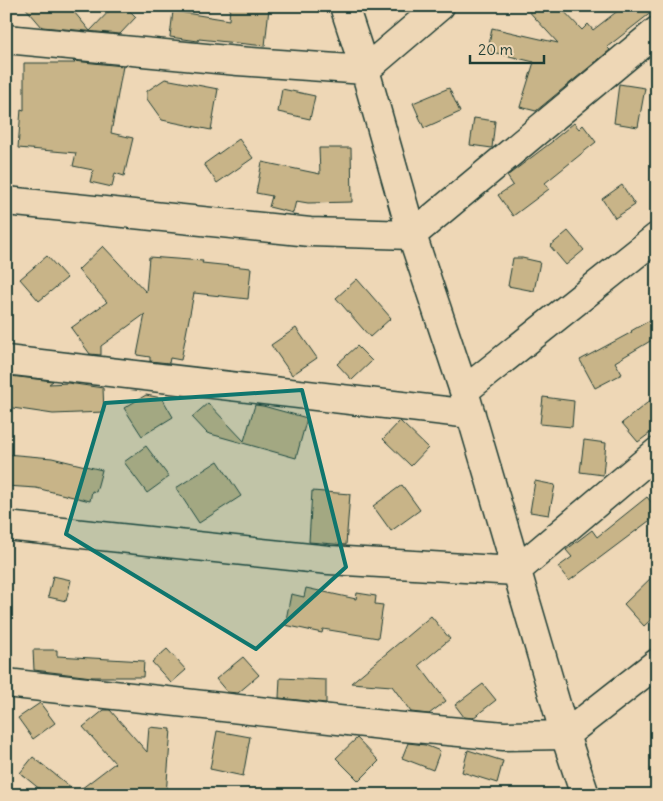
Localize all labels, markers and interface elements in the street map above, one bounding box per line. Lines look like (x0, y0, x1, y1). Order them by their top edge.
scale bar (470, 32, 544, 64)
text: 20 m (478, 40, 513, 59)

